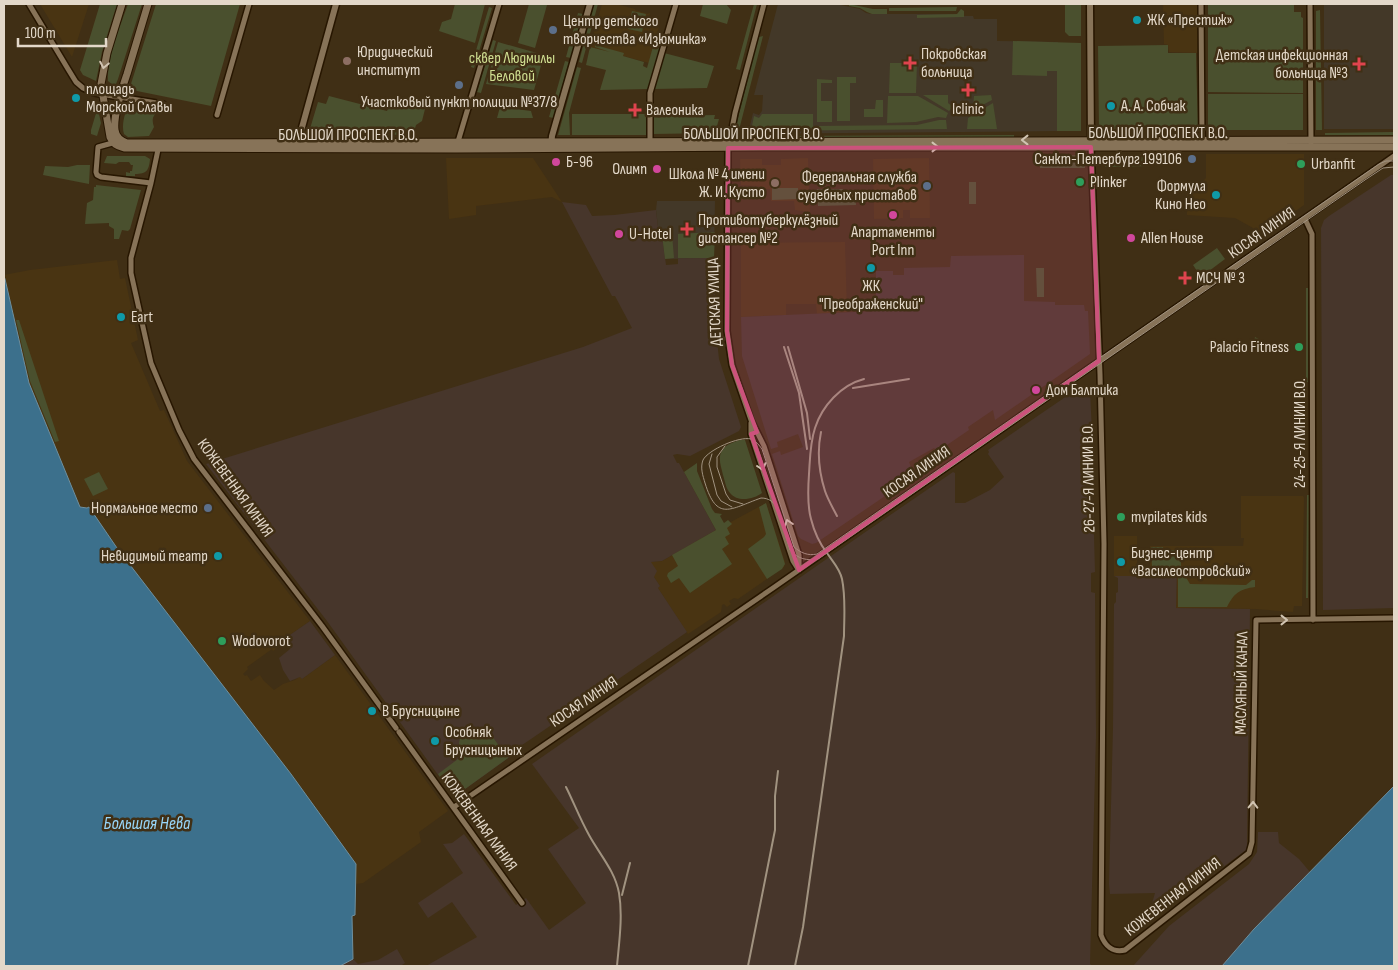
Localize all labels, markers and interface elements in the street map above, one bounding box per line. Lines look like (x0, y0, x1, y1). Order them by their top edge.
place label: ЖК «Престиж» (1147, 11, 1233, 30)
place label: Центр детского творчества «Изюминка» (563, 12, 707, 49)
marker: ЖК «Престиж» (1131, 14, 1143, 26)
scale bar (18, 15, 105, 47)
text: 100 m (25, 24, 56, 43)
marker: Центр детского творчества «Изюминка» (547, 24, 559, 36)
place label: Юридический институт (357, 43, 433, 80)
place label: Покровская больница (921, 45, 987, 82)
place label: Детская инфекционная больница №3 (1216, 46, 1348, 83)
park label: сквер Людмилы Беловой (469, 49, 555, 86)
marker: Юридический институт (341, 55, 353, 67)
marker: Покровская больница (903, 56, 917, 70)
marker: Детская инфекционная больница №3 (1352, 57, 1366, 71)
one-way arrow (100, 61, 110, 70)
marker: Участковый пункт полиции №37/8 (453, 79, 465, 91)
place label: площадь Морской Славы (86, 80, 172, 117)
marker: Iclinic (961, 83, 975, 97)
marker: площадь Морской Славы (70, 92, 82, 104)
place label: Участковый пункт полиции №37/8 (361, 93, 557, 112)
place label: А. А. Собчак (1120, 97, 1187, 116)
place label: Iclinic (952, 100, 984, 119)
marker: А. А. Собчак (1105, 100, 1117, 112)
place label: Валеоника (646, 101, 704, 120)
marker: Валеоника (628, 103, 642, 117)
street label: БОЛЬШОЙ ПРОСПЕКТ В.О. (1088, 124, 1228, 143)
street label: БОЛЬШОЙ ПРОСПЕКТ В.О. (683, 125, 823, 144)
street label: БОЛЬШОЙ ПРОСПЕКТ В.О. (278, 126, 418, 145)
one-way arrow (1021, 135, 1028, 145)
one-way arrow (931, 142, 939, 152)
place label: Санкт-Петербург 199106 (1034, 150, 1182, 169)
place label: Б-96 (566, 153, 593, 172)
marker: Санкт-Петербург 199106 (1186, 153, 1198, 165)
place label: Urbanfit (1311, 155, 1355, 174)
marker: Б-96 (550, 156, 562, 168)
marker: Urbanfit (1295, 158, 1307, 170)
place label: Олимп (612, 160, 647, 179)
marker: Олимп (651, 163, 663, 175)
place label: Школа № 4 имени Ж. И. Кусто (669, 165, 765, 202)
place label: Федеральная служба судебных приставов (798, 168, 917, 205)
place label: Plinker (1090, 173, 1127, 192)
marker: Plinker (1074, 176, 1086, 188)
marker: Школа № 4 имени Ж. И. Кусто (769, 177, 781, 189)
place label: Формула Кино Нео (1155, 177, 1206, 214)
marker: Федеральная служба судебных приставов (921, 180, 933, 192)
marker: Формула Кино Нео (1210, 189, 1222, 201)
street label: КОСАЯ ЛИНИЯ (1225, 203, 1299, 263)
marker: Апартаменты Port Inn (887, 209, 899, 221)
place label: Противотуберкулёзный диспансер №2 (698, 211, 838, 248)
marker: Противотуберкулёзный диспансер №2 (680, 222, 694, 236)
place label: Апартаменты Port Inn (850, 223, 935, 260)
place label: U-Hotel (629, 225, 672, 244)
marker: U-Hotel (613, 228, 625, 240)
place label: Allen House (1140, 229, 1203, 248)
marker: Allen House (1125, 232, 1137, 244)
street label: ДЕТСКАЯ УЛИЦА (704, 257, 726, 346)
marker: ЖК "Преображенский" (865, 262, 877, 274)
place label: МСЧ № 3 (1196, 269, 1245, 288)
marker: МСЧ № 3 (1178, 271, 1192, 285)
place label: ЖК "Преображенский" (819, 277, 923, 314)
place label: Eart (131, 308, 153, 327)
marker: Eart (115, 311, 127, 323)
place label: Palacio Fitness (1210, 338, 1289, 357)
marker: Palacio Fitness (1293, 341, 1305, 353)
street label: 24-25-Я ЛИНИИ В.О. (1291, 378, 1310, 488)
place label: Дом Балтика (1046, 381, 1119, 400)
marker: Дом Балтика (1030, 384, 1042, 396)
street label: 26-27-Я ЛИНИИ В.О. (1079, 423, 1099, 533)
street label: КОЖЕВЕННАЯ ЛИНИЯ (193, 435, 277, 541)
street label: КОСАЯ ЛИНИЯ (880, 442, 954, 502)
one-way arrow (757, 463, 767, 471)
place label: Нормальное место (91, 499, 198, 518)
marker: Нормальное место (202, 502, 214, 514)
place label: mvpilates kids (1131, 508, 1207, 527)
marker: mvpilates kids (1115, 511, 1127, 523)
one-way arrow (784, 519, 794, 528)
place label: Бизнес-центр «Василеостровский» (1131, 544, 1251, 581)
place label: Невидимый театр (101, 547, 208, 566)
marker: Невидимый театр (212, 550, 224, 562)
marker: Бизнес-центр «Василеостровский» (1115, 556, 1127, 568)
one-way arrow (1281, 615, 1289, 625)
street label: МАСЛЯНЫЙ КАНАЛ (1232, 631, 1252, 735)
place label: Wodovorot (232, 632, 291, 651)
marker: Wodovorot (216, 635, 228, 647)
street label: КОСАЯ ЛИНИЯ (546, 672, 622, 732)
place label: В Брусницыне (382, 702, 460, 721)
marker: В Брусницыне (366, 705, 378, 717)
place label: Особняк Брусницыных (445, 723, 522, 760)
marker: Особняк Брусницыных (429, 735, 441, 747)
street label: КОЖЕВЕННАЯ ЛИНИЯ (437, 769, 521, 875)
one-way arrow (1248, 801, 1258, 808)
water label: Большая Нева (104, 813, 191, 834)
street label: КОЖЕВЕННАЯ ЛИНИЯ (1121, 854, 1225, 940)

